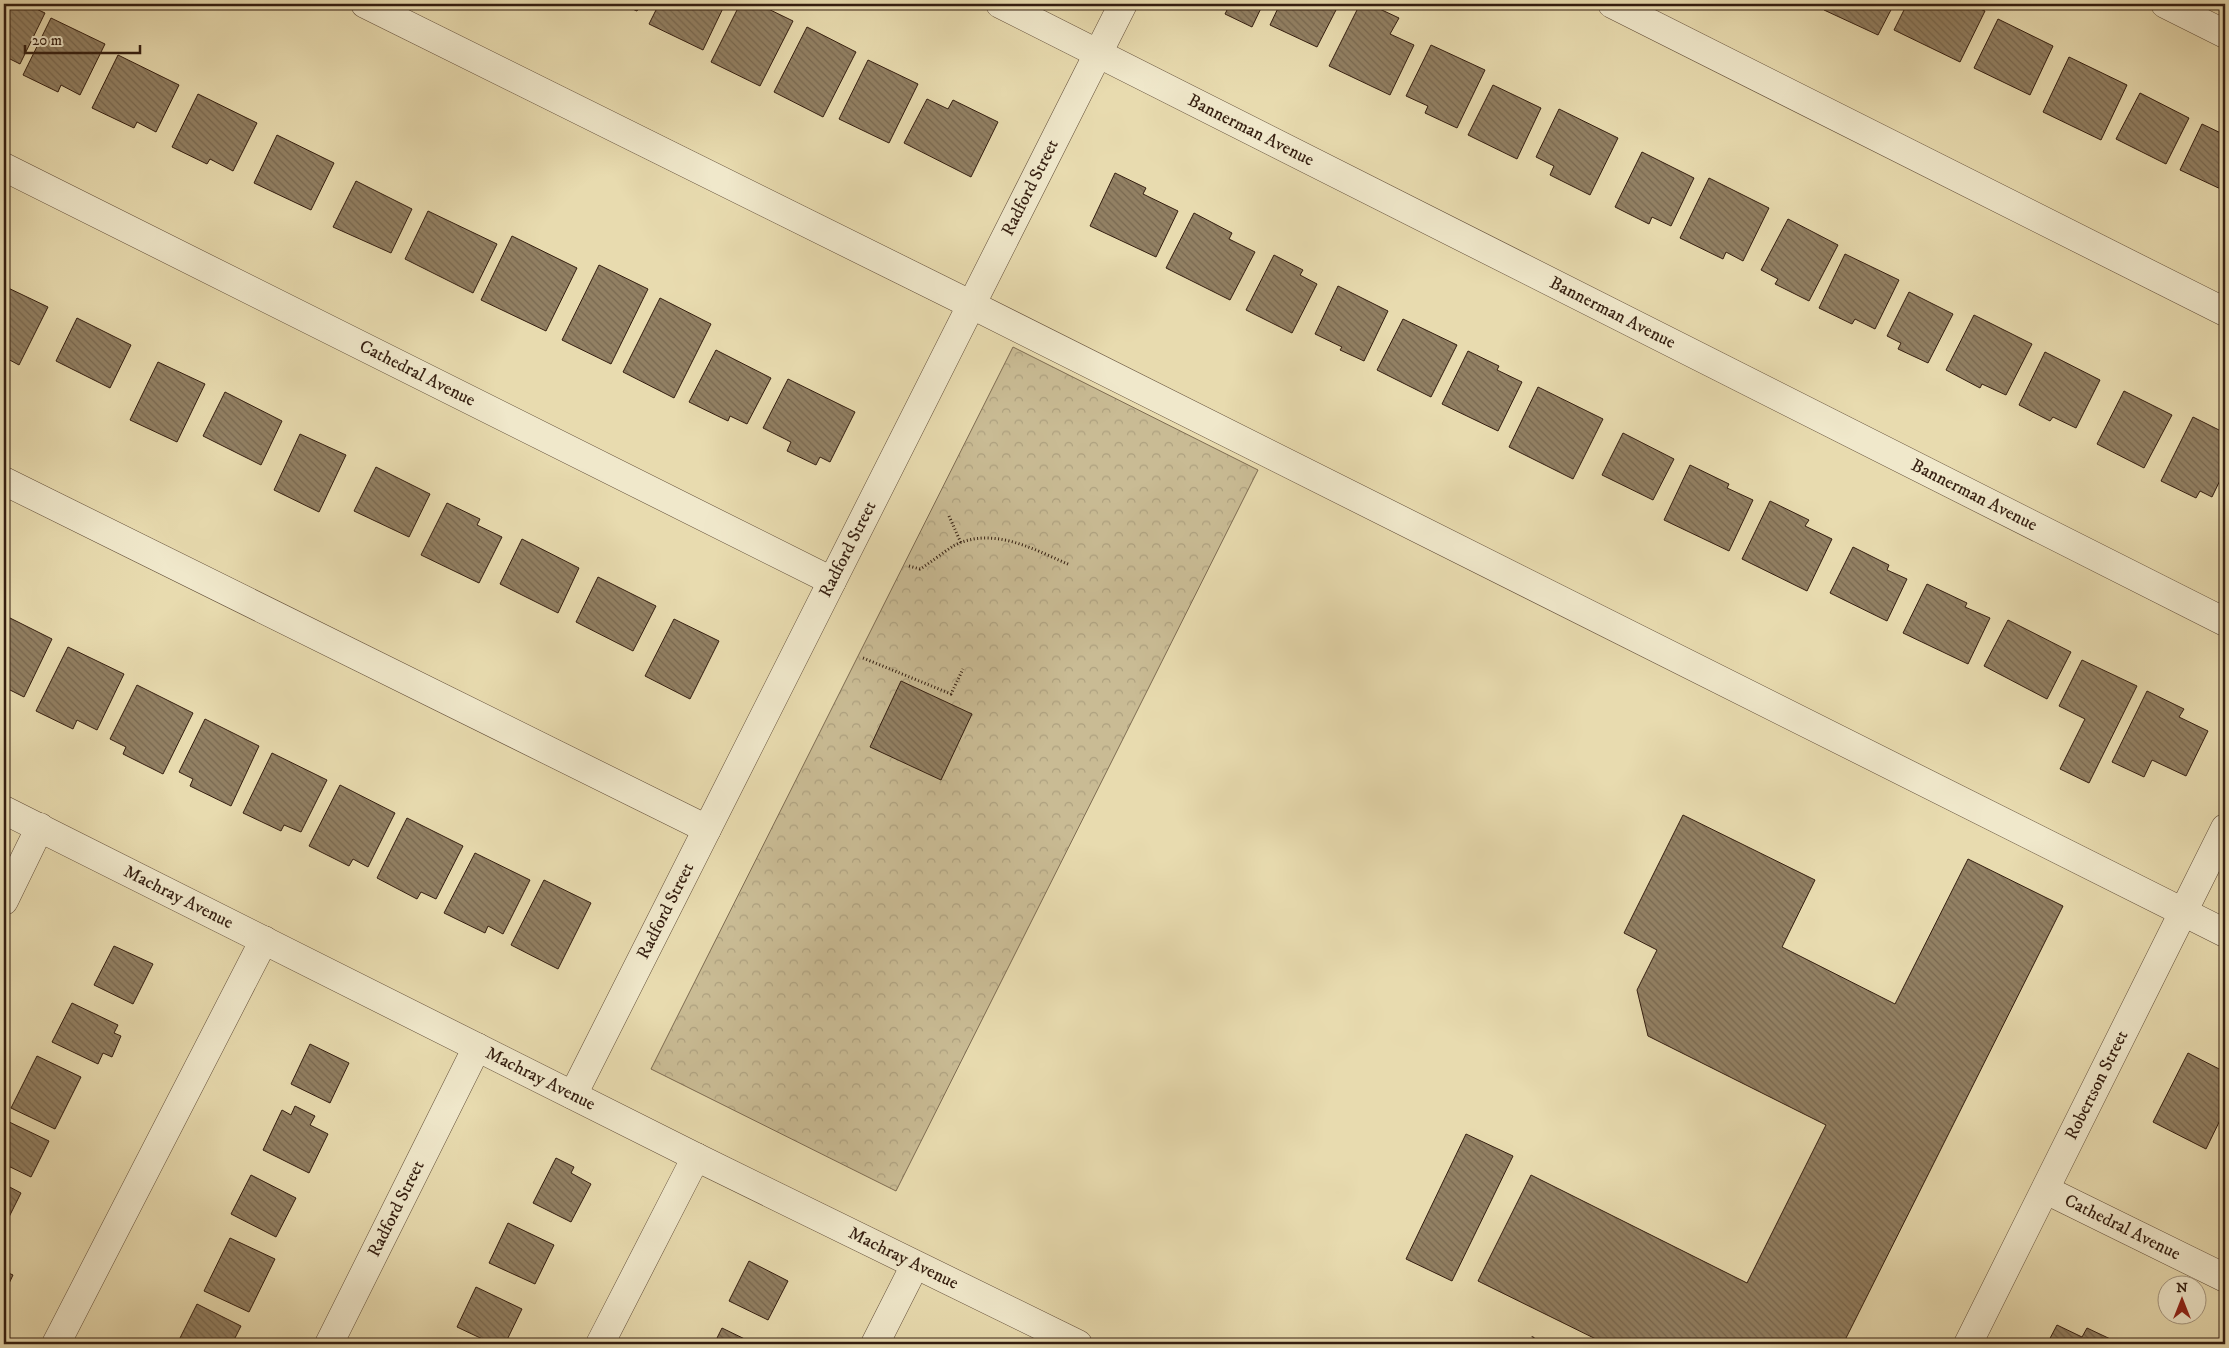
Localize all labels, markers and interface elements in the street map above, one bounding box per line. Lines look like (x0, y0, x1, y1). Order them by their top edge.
scale bar (25, 22, 140, 54)
text: 20 m (32, 31, 62, 50)
street label: Bannerman Avenue (1184, 90, 1318, 172)
street label: Radford Street (997, 136, 1064, 240)
street label: Bannerman Avenue (1546, 272, 1679, 354)
street label: Cathedral Avenue (356, 335, 479, 412)
street label: Bannerman Avenue (1907, 454, 2041, 536)
street label: Radford Street (815, 497, 882, 601)
street label: Radford Street (632, 859, 699, 963)
street label: Machray Avenue (120, 861, 237, 934)
street label: Robertson Street (2060, 1027, 2133, 1144)
street label: Machray Avenue (482, 1042, 599, 1116)
street label: Radford Street (363, 1157, 430, 1261)
street label: Cathedral Avenue (2061, 1190, 2184, 1265)
street label: Machray Avenue (845, 1222, 962, 1295)
north arrow (2156, 1276, 2206, 1326)
text: N (2176, 1279, 2188, 1297)

